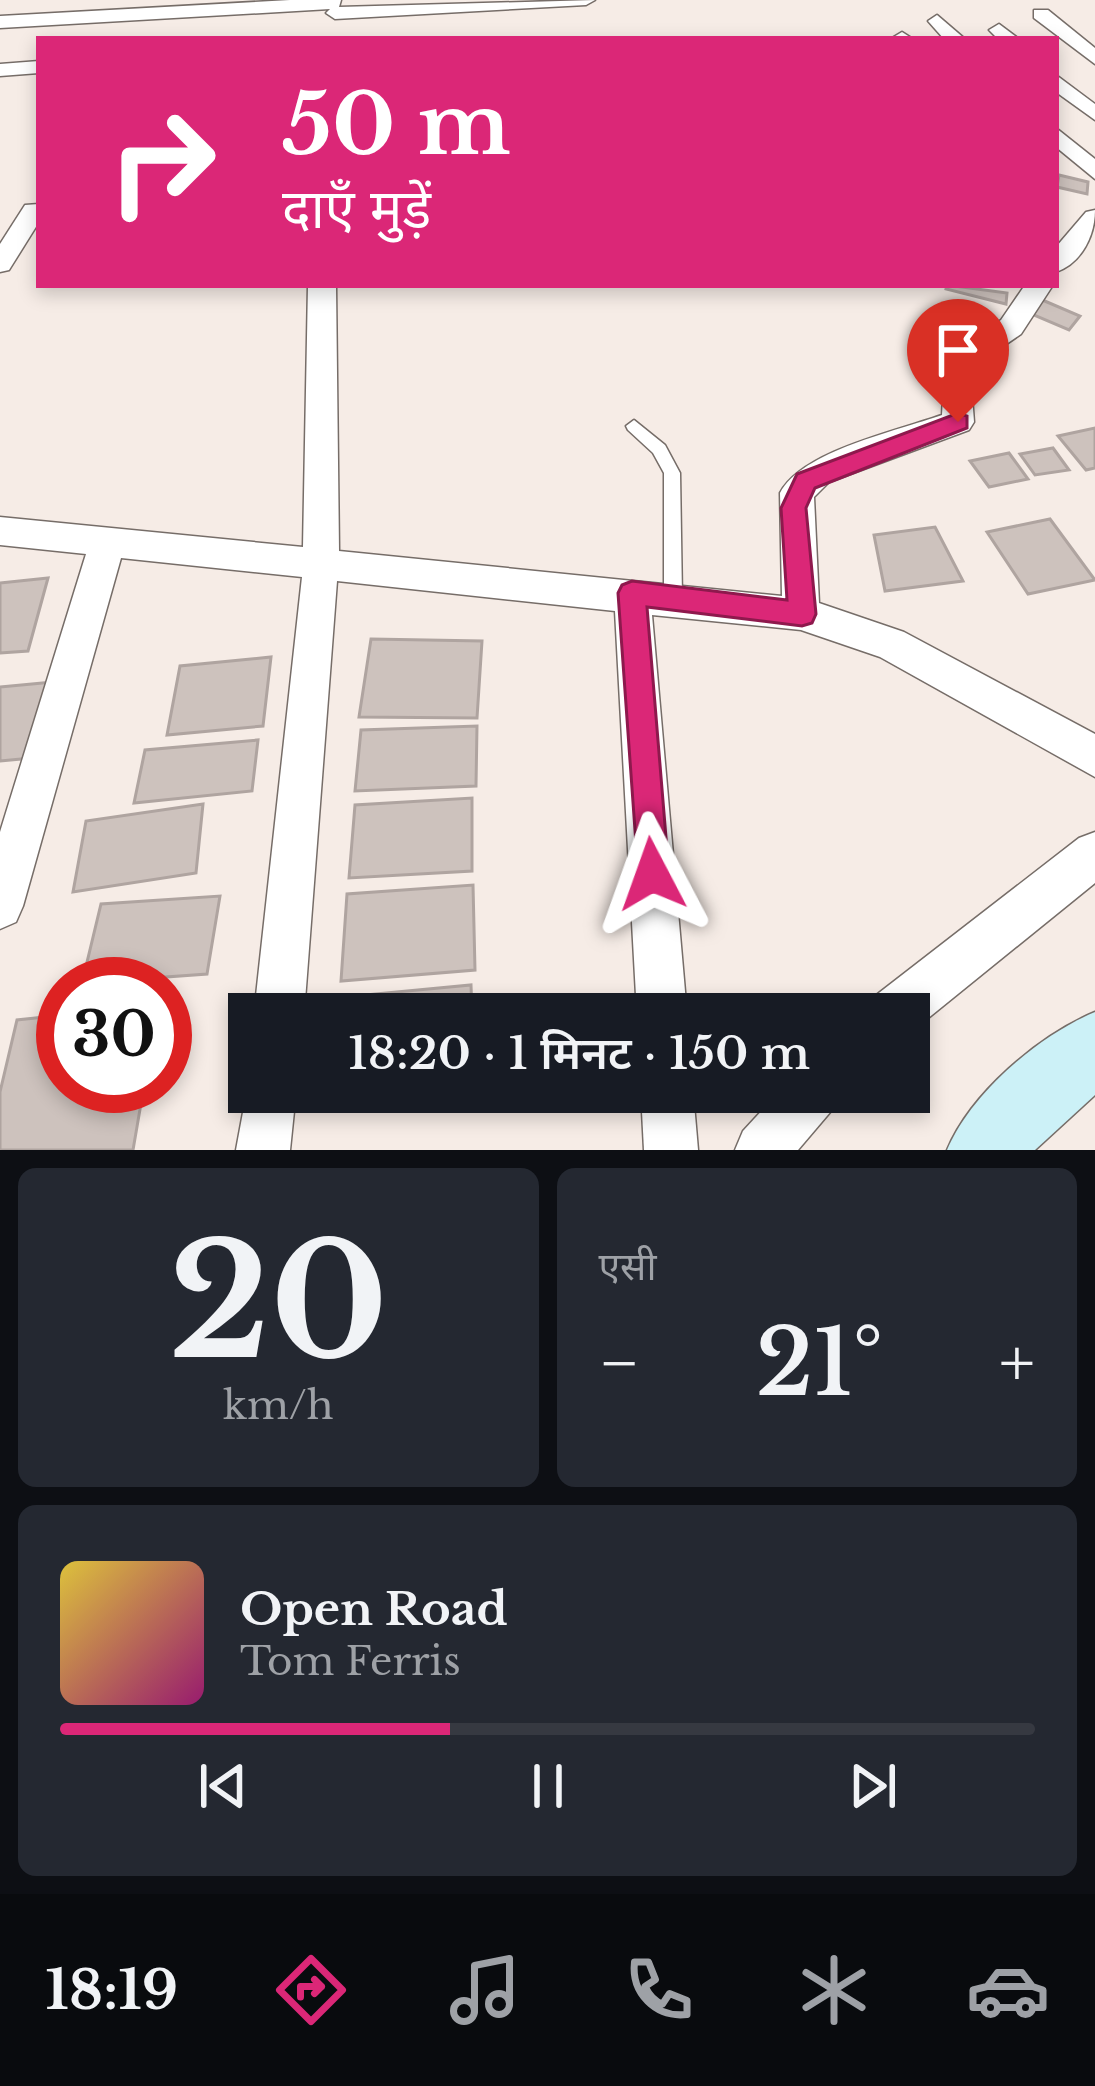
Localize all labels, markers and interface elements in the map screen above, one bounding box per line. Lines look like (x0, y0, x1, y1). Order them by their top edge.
text: 50 m (282, 73, 511, 177)
icon: right (84, 84, 240, 240)
text: दाएँ मुड़ें (282, 176, 431, 243)
pin (907, 299, 1009, 422)
icon: arrive (925, 317, 991, 383)
position arrow (589, 811, 715, 937)
speed limit sign: 30 (36, 957, 192, 1113)
text: 18:20 · 1 मिनट · 150 m (348, 1025, 810, 1081)
text: 20 (169, 1206, 388, 1399)
text: एसी (599, 1242, 657, 1291)
text: 21° (756, 1308, 883, 1419)
text: − (599, 1322, 640, 1404)
text: + (999, 1322, 1035, 1404)
text: km/h (223, 1381, 334, 1430)
text: Open Road (240, 1581, 508, 1637)
text: Tom Ferris (240, 1637, 461, 1686)
icon: previous (190, 1753, 256, 1819)
icon: pause (515, 1753, 581, 1819)
icon: next (840, 1753, 906, 1819)
icon: directions (269, 1948, 353, 2032)
icon: music (443, 1948, 527, 2032)
icon: phone (617, 1948, 701, 2032)
icon: climate (792, 1948, 876, 2032)
icon: car (966, 1948, 1050, 2032)
text: 18:19 (45, 1957, 178, 2024)

